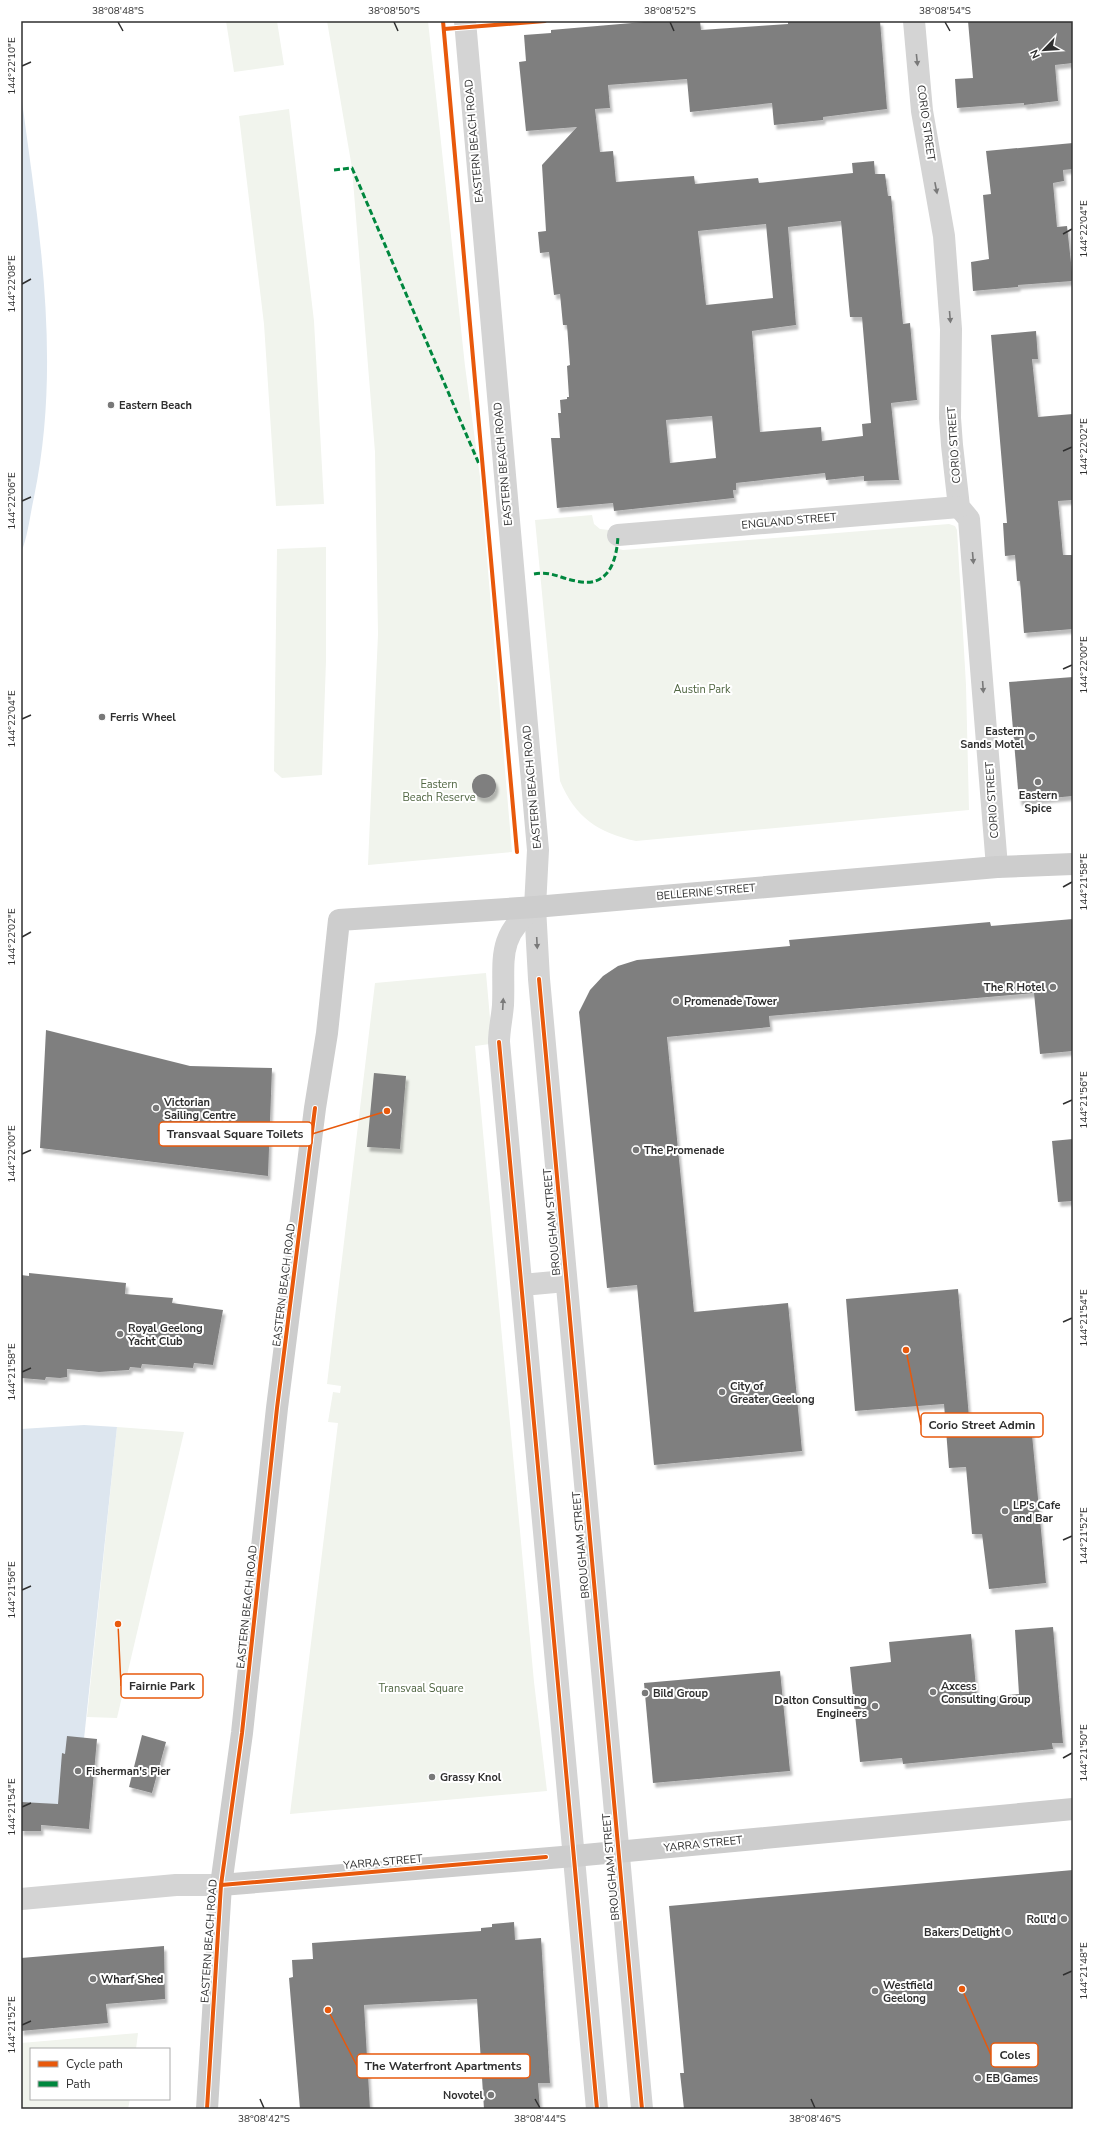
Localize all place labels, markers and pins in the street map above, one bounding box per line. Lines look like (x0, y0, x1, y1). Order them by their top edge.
place label: Eastern Beach (119, 398, 192, 413)
marker: Eastern Beach (106, 400, 116, 410)
place label: Ferris Wheel (110, 710, 176, 725)
marker: Ferris Wheel (97, 712, 107, 722)
place label: Eastern Sands Motel (960, 724, 1024, 752)
marker: Eastern Sands Motel (1027, 732, 1037, 742)
marker: Eastern Spice (1033, 777, 1043, 787)
place label: Eastern Spice (1019, 788, 1057, 816)
place label: The R Hotel (984, 980, 1045, 995)
marker: The R Hotel (1048, 982, 1058, 992)
place label: Promenade Tower (684, 994, 778, 1009)
marker: Promenade Tower (671, 996, 681, 1006)
place label: Victorian Sailing Centre (163, 1095, 236, 1123)
marker: Victorian Sailing Centre (151, 1103, 161, 1113)
callout: Transvaal Square Toilets (159, 1122, 312, 1146)
place label: The Promenade (644, 1143, 724, 1158)
marker: The Promenade (631, 1145, 641, 1155)
place label: Royal Geelong Yacht Club (127, 1321, 203, 1349)
marker: Royal Geelong Yacht Club (115, 1329, 125, 1339)
place label: City of Greater Geelong (730, 1379, 815, 1407)
marker: City of Greater Geelong (717, 1387, 727, 1397)
callout: Corio Street Admin (921, 1413, 1043, 1437)
place label: LP's Cafe and Bar (1013, 1498, 1061, 1526)
marker: LP's Cafe and Bar (1000, 1506, 1010, 1516)
callout: Fairnie Park (121, 1674, 203, 1698)
place label: Axcess Consulting Group (941, 1679, 1031, 1707)
place label: Bild Group (653, 1686, 708, 1701)
marker: Axcess Consulting Group (928, 1687, 938, 1697)
marker: Bild Group (640, 1688, 650, 1698)
place label: Dalton Consulting Engineers (774, 1693, 867, 1721)
marker: Dalton Consulting Engineers (870, 1701, 880, 1711)
place label: Fisherman's Pier (86, 1764, 171, 1779)
marker: Fisherman's Pier (73, 1766, 83, 1776)
place label: Grassy Knol (440, 1770, 502, 1785)
marker: Grassy Knol (427, 1772, 437, 1782)
place label: Roll'd (1026, 1912, 1056, 1927)
marker: Roll'd (1059, 1914, 1069, 1924)
place label: Bakers Delight (924, 1925, 1001, 1940)
marker: Bakers Delight (1003, 1927, 1013, 1937)
place label: Wharf Shed (101, 1972, 163, 1987)
marker: Wharf Shed (88, 1974, 98, 1984)
place label: Westfield Geelong (883, 1978, 933, 2006)
marker: Westfield Geelong (870, 1986, 880, 1996)
callout: Coles (991, 2043, 1038, 2067)
callout: The Waterfront Apartments (357, 2054, 530, 2078)
place label: EB Games (986, 2071, 1038, 2086)
marker: EB Games (973, 2073, 983, 2083)
place label: Novotel (443, 2088, 483, 2103)
marker: Novotel (486, 2090, 496, 2100)

